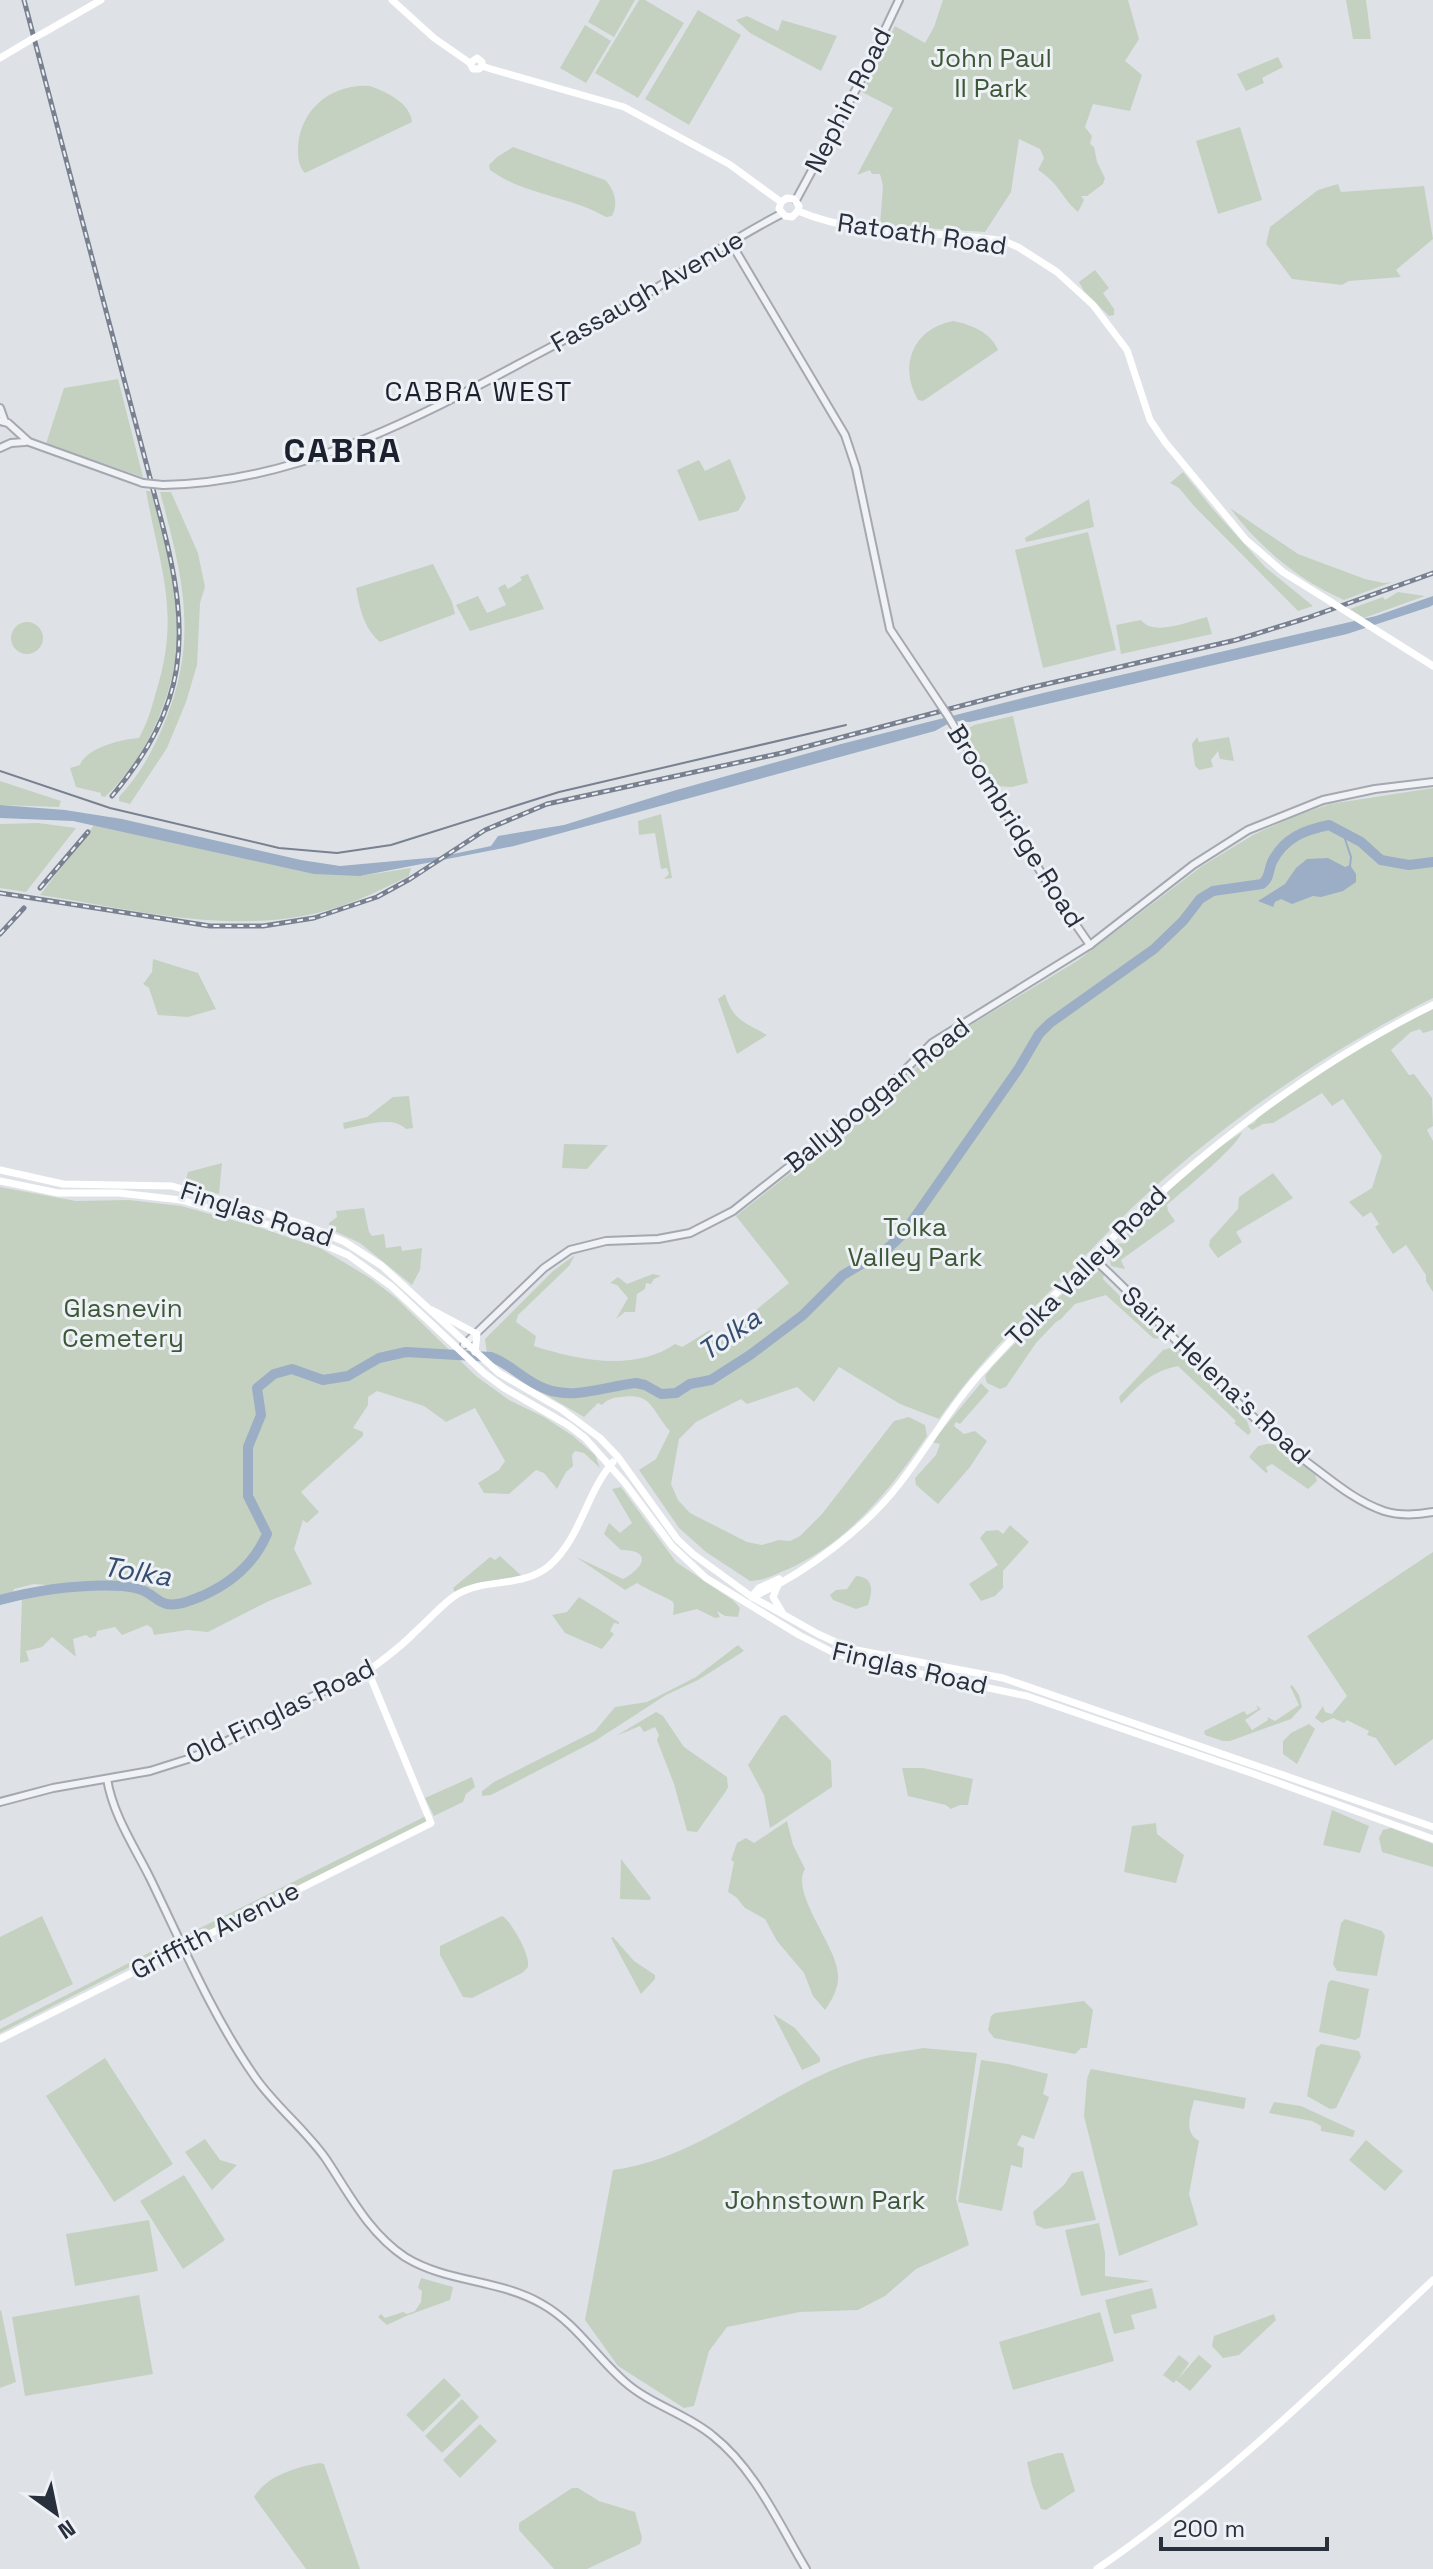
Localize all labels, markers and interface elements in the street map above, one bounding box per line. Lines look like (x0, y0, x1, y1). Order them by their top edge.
street label: Nephin Road (797, 22, 899, 178)
park label: John Paul II Park (930, 41, 1052, 105)
street label: Ratoath Road (835, 205, 1009, 263)
street label: Fassaugh Avenue (544, 222, 750, 360)
district label: CABRA WEST (385, 373, 573, 409)
district label: CABRA (284, 429, 402, 472)
street label: Broombridge Road (940, 718, 1092, 934)
street label: Ballyboggan Road (778, 1010, 976, 1180)
street label: Finglas Road (176, 1173, 338, 1255)
street label: Tolka Valley Road (998, 1178, 1174, 1354)
park label: Tolka Valley Park (848, 1210, 982, 1274)
street label: Saint Helena's Road (1114, 1279, 1318, 1471)
park label: Glasnevin Cemetery (62, 1291, 184, 1355)
water label: Tolka (691, 1299, 768, 1368)
water label: Tolka (100, 1548, 175, 1594)
street label: Finglas Road (829, 1634, 991, 1702)
street label: Old Finglas Road (180, 1651, 380, 1771)
street label: Griffith Avenue (125, 1873, 305, 1987)
park label: Johnstown Park (725, 2183, 925, 2217)
north arrow (16, 2473, 96, 2553)
scale bar (1161, 2501, 1327, 2551)
text: 200 m (1173, 2513, 1245, 2544)
text: N (53, 2514, 81, 2546)

